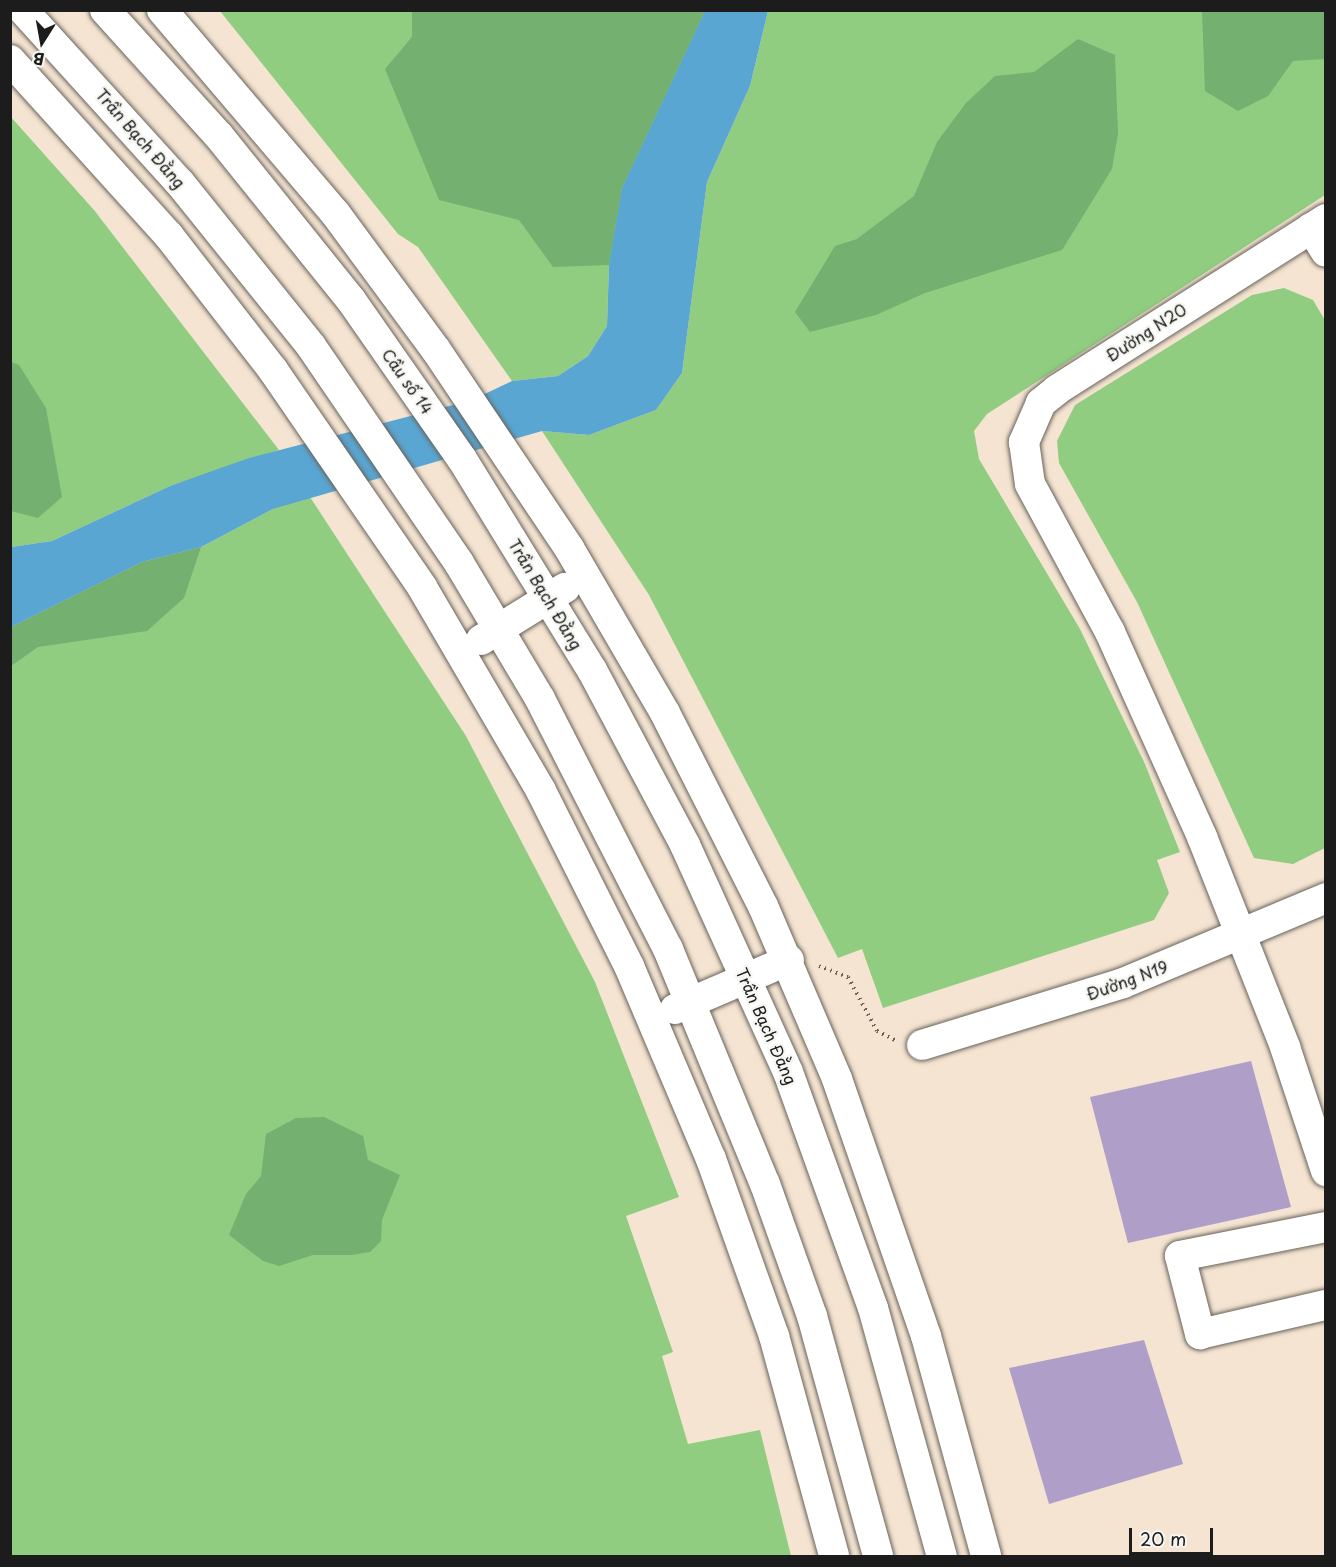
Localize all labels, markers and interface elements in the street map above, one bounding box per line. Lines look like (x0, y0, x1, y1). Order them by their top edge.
north arrow (12, 12, 72, 72)
text: B (31, 47, 46, 72)
street label: Trần Bạch Đằng (92, 84, 190, 192)
street label: Đường N20 (1102, 299, 1190, 365)
street label: Cầu số 14 (378, 345, 438, 417)
street label: Trần Bạch Đằng (505, 535, 587, 653)
street label: Đường N19 (1084, 956, 1170, 1004)
street label: Trần Bạch Đằng (733, 965, 801, 1087)
scale bar (1132, 1516, 1216, 1554)
text: 20 m (1140, 1525, 1186, 1552)

